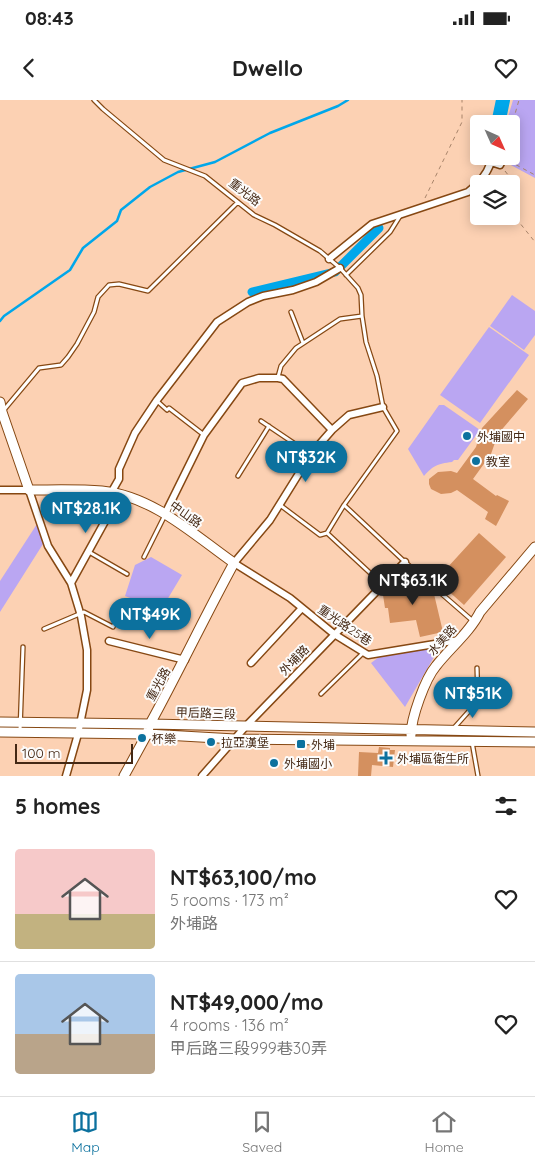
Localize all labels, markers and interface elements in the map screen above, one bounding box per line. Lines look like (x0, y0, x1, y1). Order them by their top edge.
text: 08:43 (25, 6, 74, 30)
icon: back (15, 54, 43, 82)
text: Dwello (232, 54, 303, 82)
icon: heart (492, 54, 520, 82)
north arrow (470, 115, 520, 165)
map controls (470, 115, 520, 225)
street label: 重光路 (226, 175, 264, 209)
button: layers (470, 175, 520, 225)
place label: 外埔國中 (477, 429, 525, 444)
marker: 外埔國中 (461, 430, 473, 442)
pin: NT$32K (265, 440, 347, 483)
text: NT$32K (276, 447, 336, 467)
place label: 教室 (486, 454, 510, 469)
marker: 教室 (470, 455, 482, 467)
pin: NT$28.1K (34, 492, 138, 534)
text: NT$28.1K (51, 498, 121, 518)
street label: 中山路 (167, 498, 205, 530)
pin: NT$63.1K (361, 564, 465, 606)
text: NT$63.1K (379, 570, 447, 590)
pin: NT$49K (109, 598, 191, 640)
street label: 重光路25巷 (315, 602, 375, 648)
text: NT$49K (120, 604, 180, 624)
street label: 水美路 (425, 621, 459, 659)
street label: 外埔路 (276, 642, 312, 678)
street label: 重光路 (143, 665, 173, 703)
pin: NT$51K (432, 676, 514, 719)
text: NT$51K (444, 683, 502, 703)
street label: 甲后路三段 (176, 704, 236, 722)
place label: 杯樂 (152, 731, 176, 746)
marker: 杯樂 (136, 732, 148, 744)
place label: 拉亞漢堡 (221, 735, 269, 750)
marker: 拉亞漢堡 (205, 736, 217, 748)
place label: 外埔 (311, 737, 335, 752)
marker: 外埔 (295, 738, 307, 750)
scale bar (15, 741, 132, 764)
text: 100 m (22, 744, 60, 762)
marker: 外埔區衛生所 (379, 751, 393, 765)
place label: 外埔區衛生所 (397, 751, 469, 766)
place label: 外埔國小 (284, 756, 332, 771)
marker: 外埔國小 (268, 757, 280, 769)
icon: filters (492, 792, 520, 820)
text: 5 homes (15, 793, 100, 819)
text: NT$63,100/mo (170, 864, 317, 890)
icon: home (55, 869, 115, 929)
icon: heart (492, 885, 520, 913)
text: 5 rooms · 173 m² (170, 890, 289, 910)
text: 外埔路 (170, 913, 218, 933)
text: NT$49,000/mo (170, 989, 323, 1015)
icon: home (55, 994, 115, 1054)
icon: heart (492, 1010, 520, 1038)
text: 4 rooms · 136 m² (170, 1015, 289, 1035)
text: 甲后路三段999巷30弄 (170, 1038, 327, 1058)
tab: Map (71, 1108, 100, 1156)
tab: Saved (242, 1108, 282, 1156)
tab: Home (425, 1108, 464, 1156)

